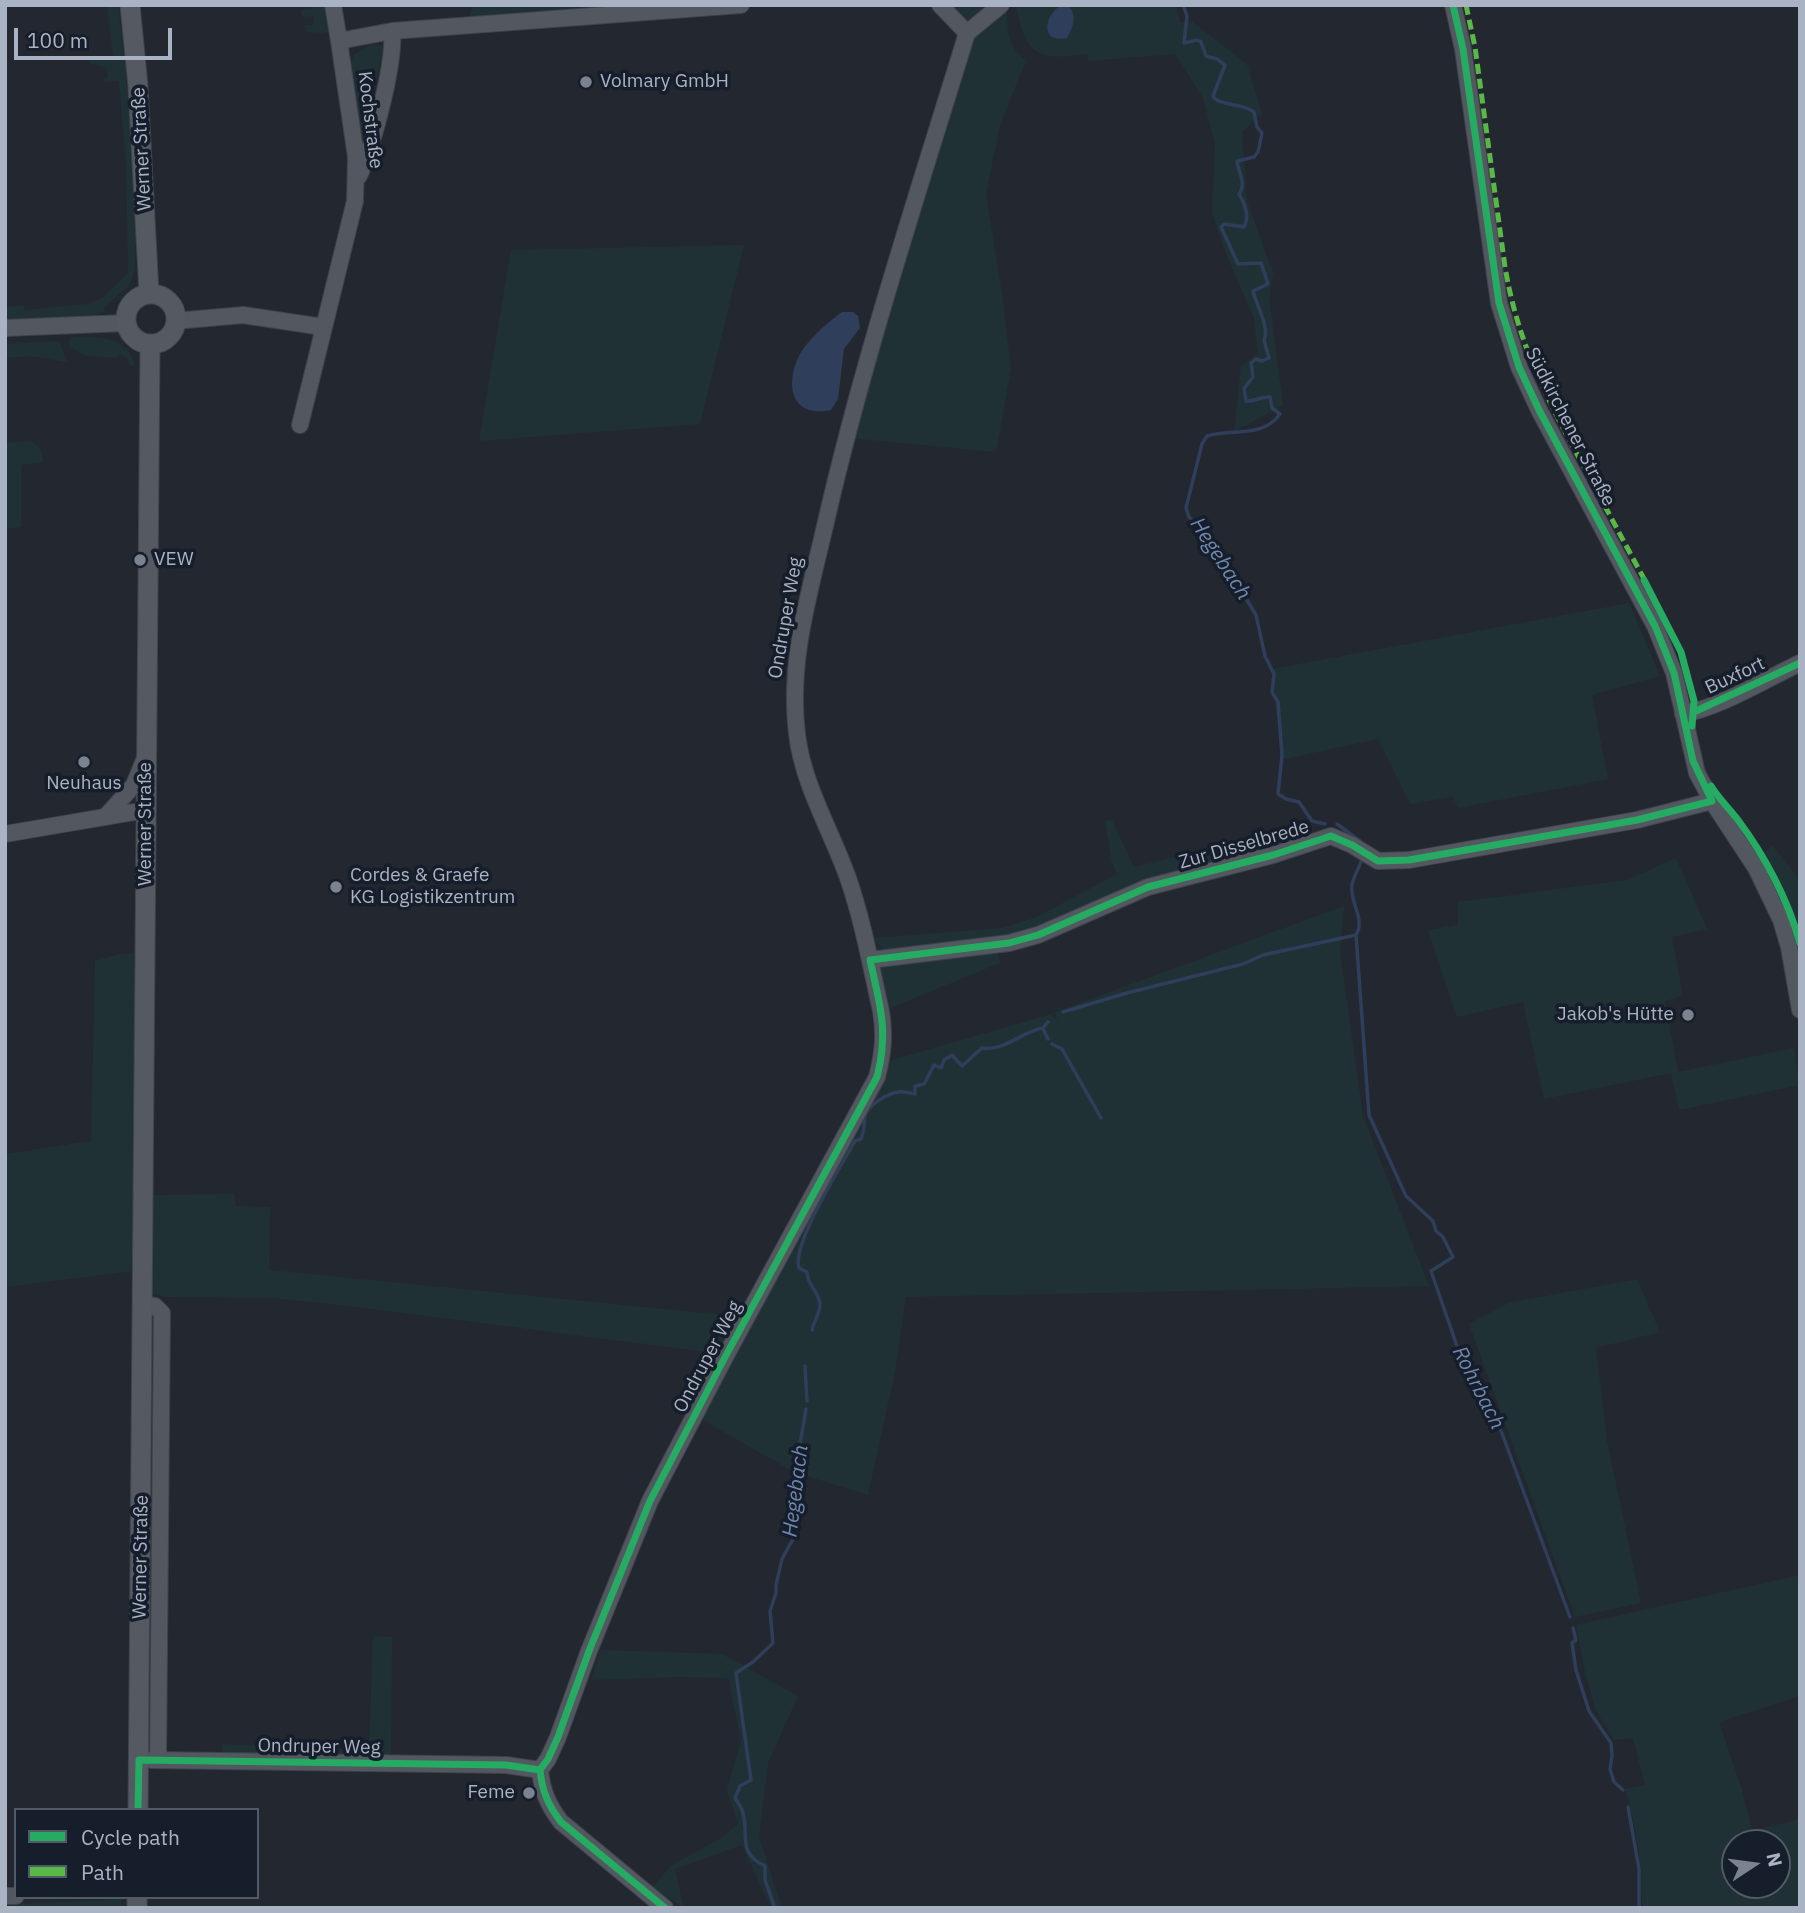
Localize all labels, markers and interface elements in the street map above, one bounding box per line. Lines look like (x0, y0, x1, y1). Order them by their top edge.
scale bar (18, 14, 175, 58)
text: 100 m (27, 26, 88, 54)
street label: Kochstraße (353, 70, 387, 170)
place label: Volmary GmbH (600, 71, 729, 93)
marker: Volmary GmbH (578, 74, 594, 90)
street label: Werner Straße (127, 86, 157, 212)
street label: Südkirchener Straße (1520, 344, 1620, 510)
water label: Hegebach (1184, 513, 1256, 605)
place label: VEW (154, 549, 194, 571)
marker: VEW (132, 552, 148, 568)
street label: Ondruper Weg (764, 555, 808, 681)
street label: Buxfort (1702, 652, 1768, 700)
marker: Neuhaus (76, 754, 92, 770)
street label: Werner Straße (135, 762, 157, 886)
place label: Neuhaus (46, 773, 122, 795)
street label: Zur Disselbrede (1176, 816, 1312, 874)
place label: Cordes & Graefe KG Logistikzentrum (350, 865, 515, 909)
marker: Cordes & Graefe KG Logistikzentrum (328, 879, 344, 895)
place label: Jakob's Hütte (1557, 1004, 1674, 1026)
marker: Jakob's Hütte (1680, 1007, 1696, 1023)
street label: Ondruper Weg (669, 1297, 747, 1417)
water label: Rohrbach (1446, 1342, 1510, 1434)
water label: Hegebach (778, 1443, 814, 1539)
street label: Werner Straße (129, 1495, 153, 1619)
street label: Ondruper Weg (257, 1735, 381, 1759)
place label: Feme (467, 1782, 515, 1804)
marker: Feme (521, 1785, 537, 1801)
legend (14, 1808, 259, 1899)
text: Cycle path (81, 1823, 180, 1851)
north arrow (1721, 1829, 1791, 1899)
text: N (1761, 1850, 1788, 1869)
text: Path (81, 1858, 124, 1886)

